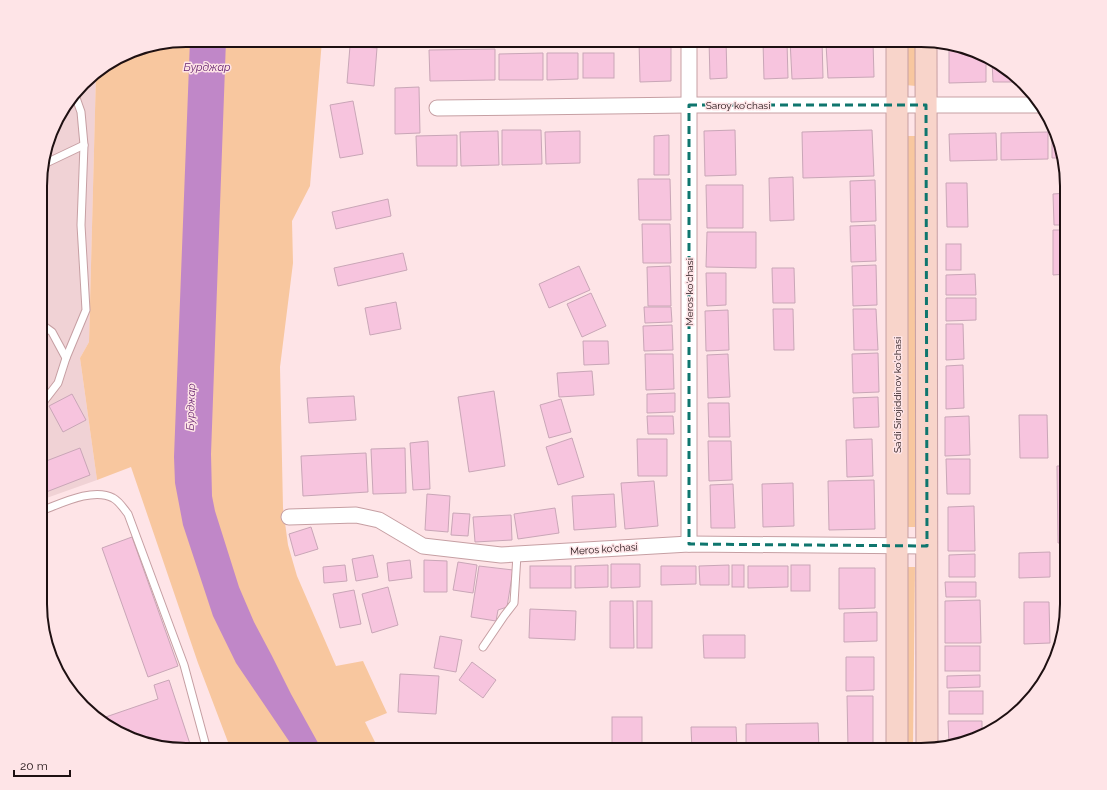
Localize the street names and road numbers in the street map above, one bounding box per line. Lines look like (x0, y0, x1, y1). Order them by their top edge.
street label: Saroy ko‘chasi (706, 100, 770, 111)
street label: Meros ko‘chasi (684, 258, 695, 326)
street label: Sa'di Sirojiddinov ko'chasi (892, 337, 903, 453)
street label: Meros ko'chasi (570, 541, 638, 557)

